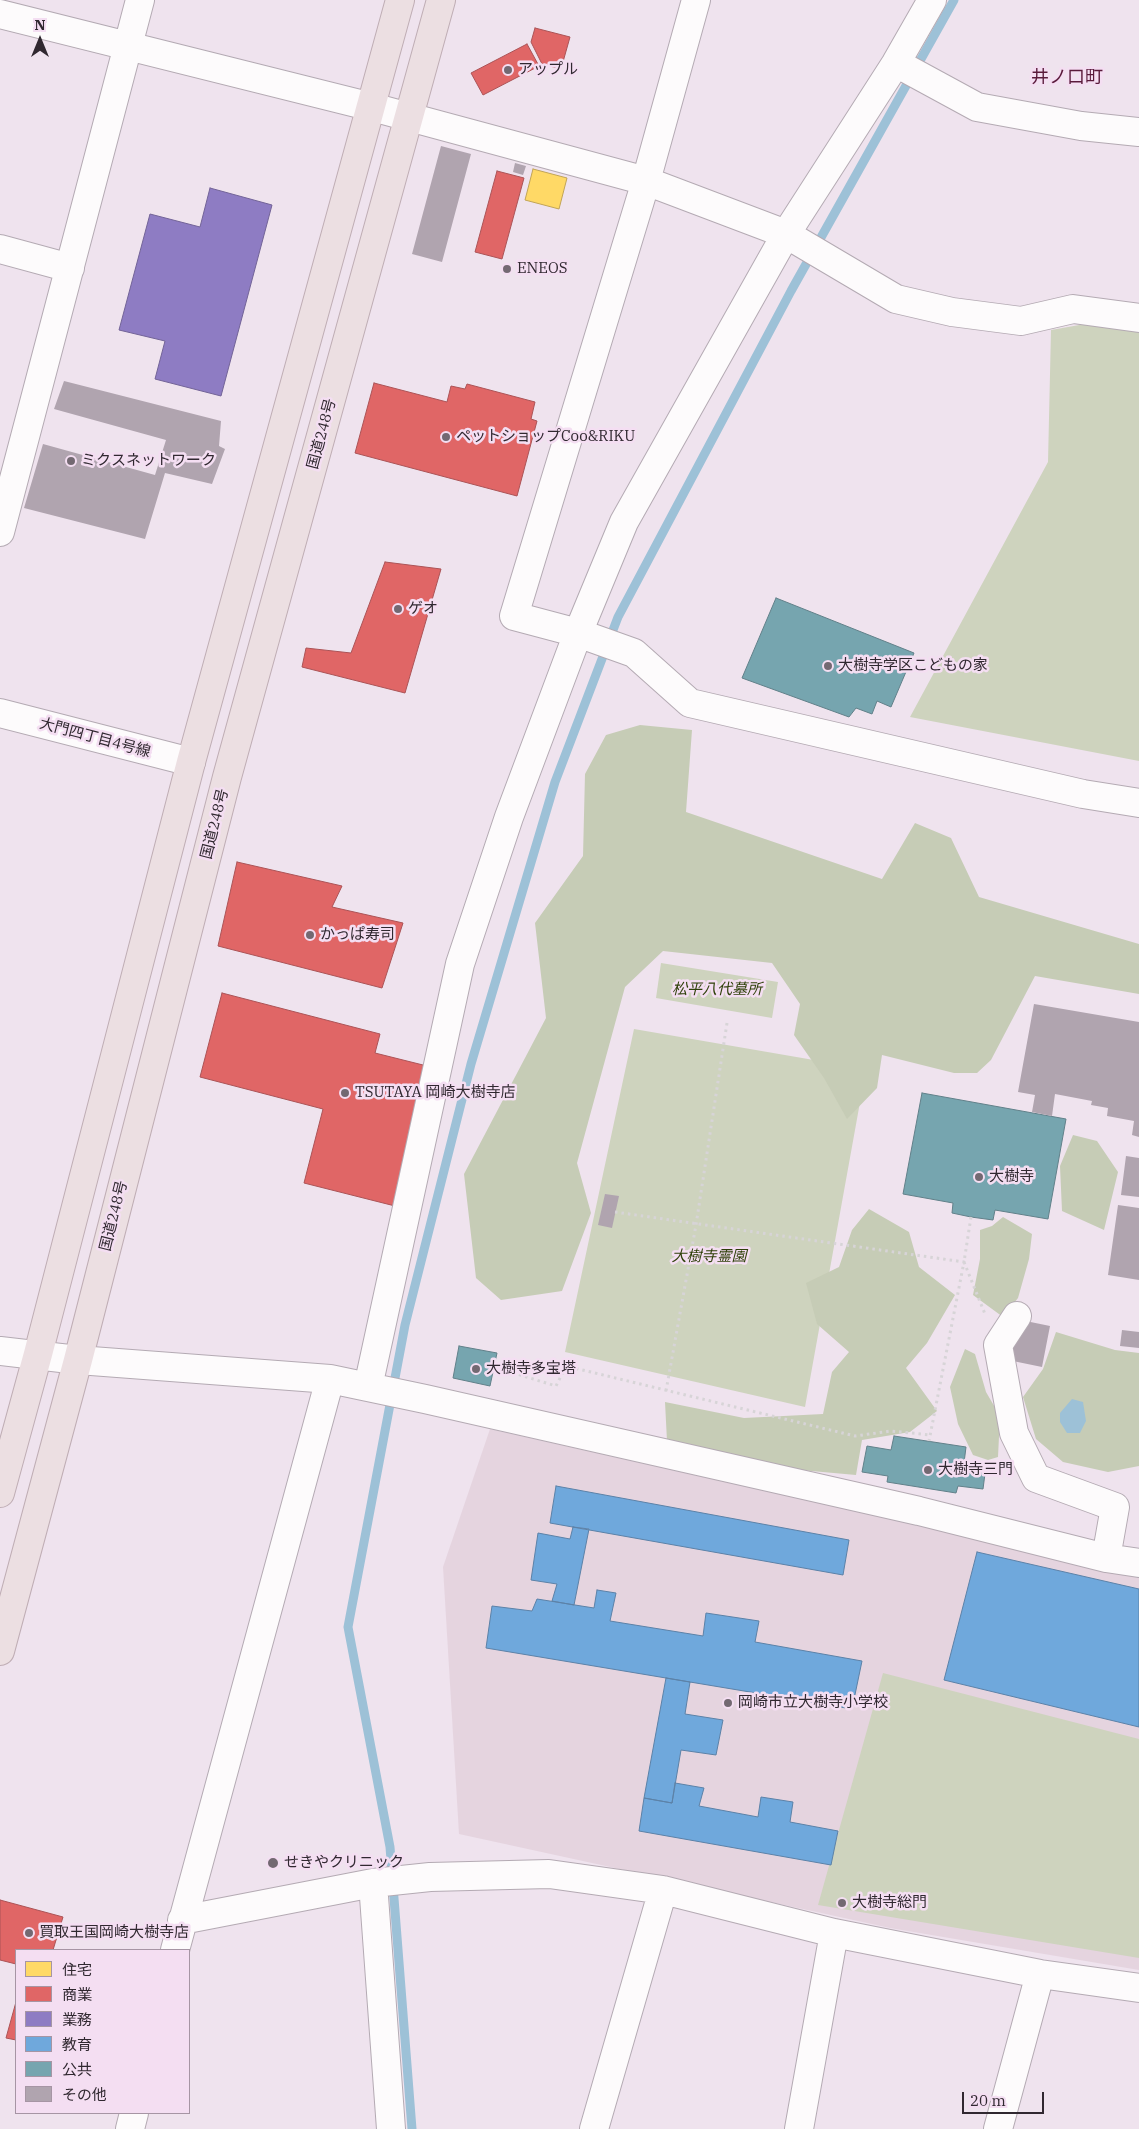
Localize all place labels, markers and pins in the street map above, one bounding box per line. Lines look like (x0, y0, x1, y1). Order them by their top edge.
place label: アップル (518, 61, 578, 79)
marker: アップル (502, 64, 514, 76)
place label: ENEOS (517, 260, 567, 278)
marker: ENEOS (501, 263, 513, 275)
place label: ペットショップCoo&RIKU (456, 428, 635, 446)
marker: ペットショップCoo&RIKU (440, 431, 452, 443)
place label: ミクスネットワーク (81, 452, 216, 470)
marker: ミクスネットワーク (65, 455, 77, 467)
place label: ゲオ (408, 600, 438, 618)
marker: ゲオ (392, 603, 404, 615)
place label: 大樹寺学区こどもの家 (838, 657, 988, 675)
marker: 大樹寺学区こどもの家 (822, 660, 834, 672)
place label: かっぱ寿司 (320, 926, 395, 944)
marker: かっぱ寿司 (304, 929, 316, 941)
place label: TSUTAYA 岡崎大樹寺店 (355, 1084, 515, 1102)
marker: TSUTAYA 岡崎大樹寺店 (339, 1087, 351, 1099)
place label: 大樹寺 (989, 1168, 1034, 1186)
marker: 大樹寺 (973, 1171, 985, 1183)
place label: 大樹寺多宝塔 (486, 1360, 576, 1378)
marker: 大樹寺多宝塔 (470, 1363, 482, 1375)
place label: 大樹寺三門 (938, 1461, 1013, 1479)
marker: 大樹寺三門 (922, 1464, 934, 1476)
place label: 岡崎市立大樹寺小学校 (738, 1694, 888, 1712)
marker: 岡崎市立大樹寺小学校 (722, 1697, 734, 1709)
place label: せきやクリニック (284, 1854, 404, 1872)
marker: せきやクリニック (266, 1856, 280, 1870)
place label: 大樹寺総門 (852, 1894, 927, 1912)
marker: 大樹寺総門 (836, 1897, 848, 1909)
place label: 買取王国岡崎大樹寺店 (39, 1924, 189, 1942)
marker: 買取王国岡崎大樹寺店 (23, 1927, 35, 1939)

